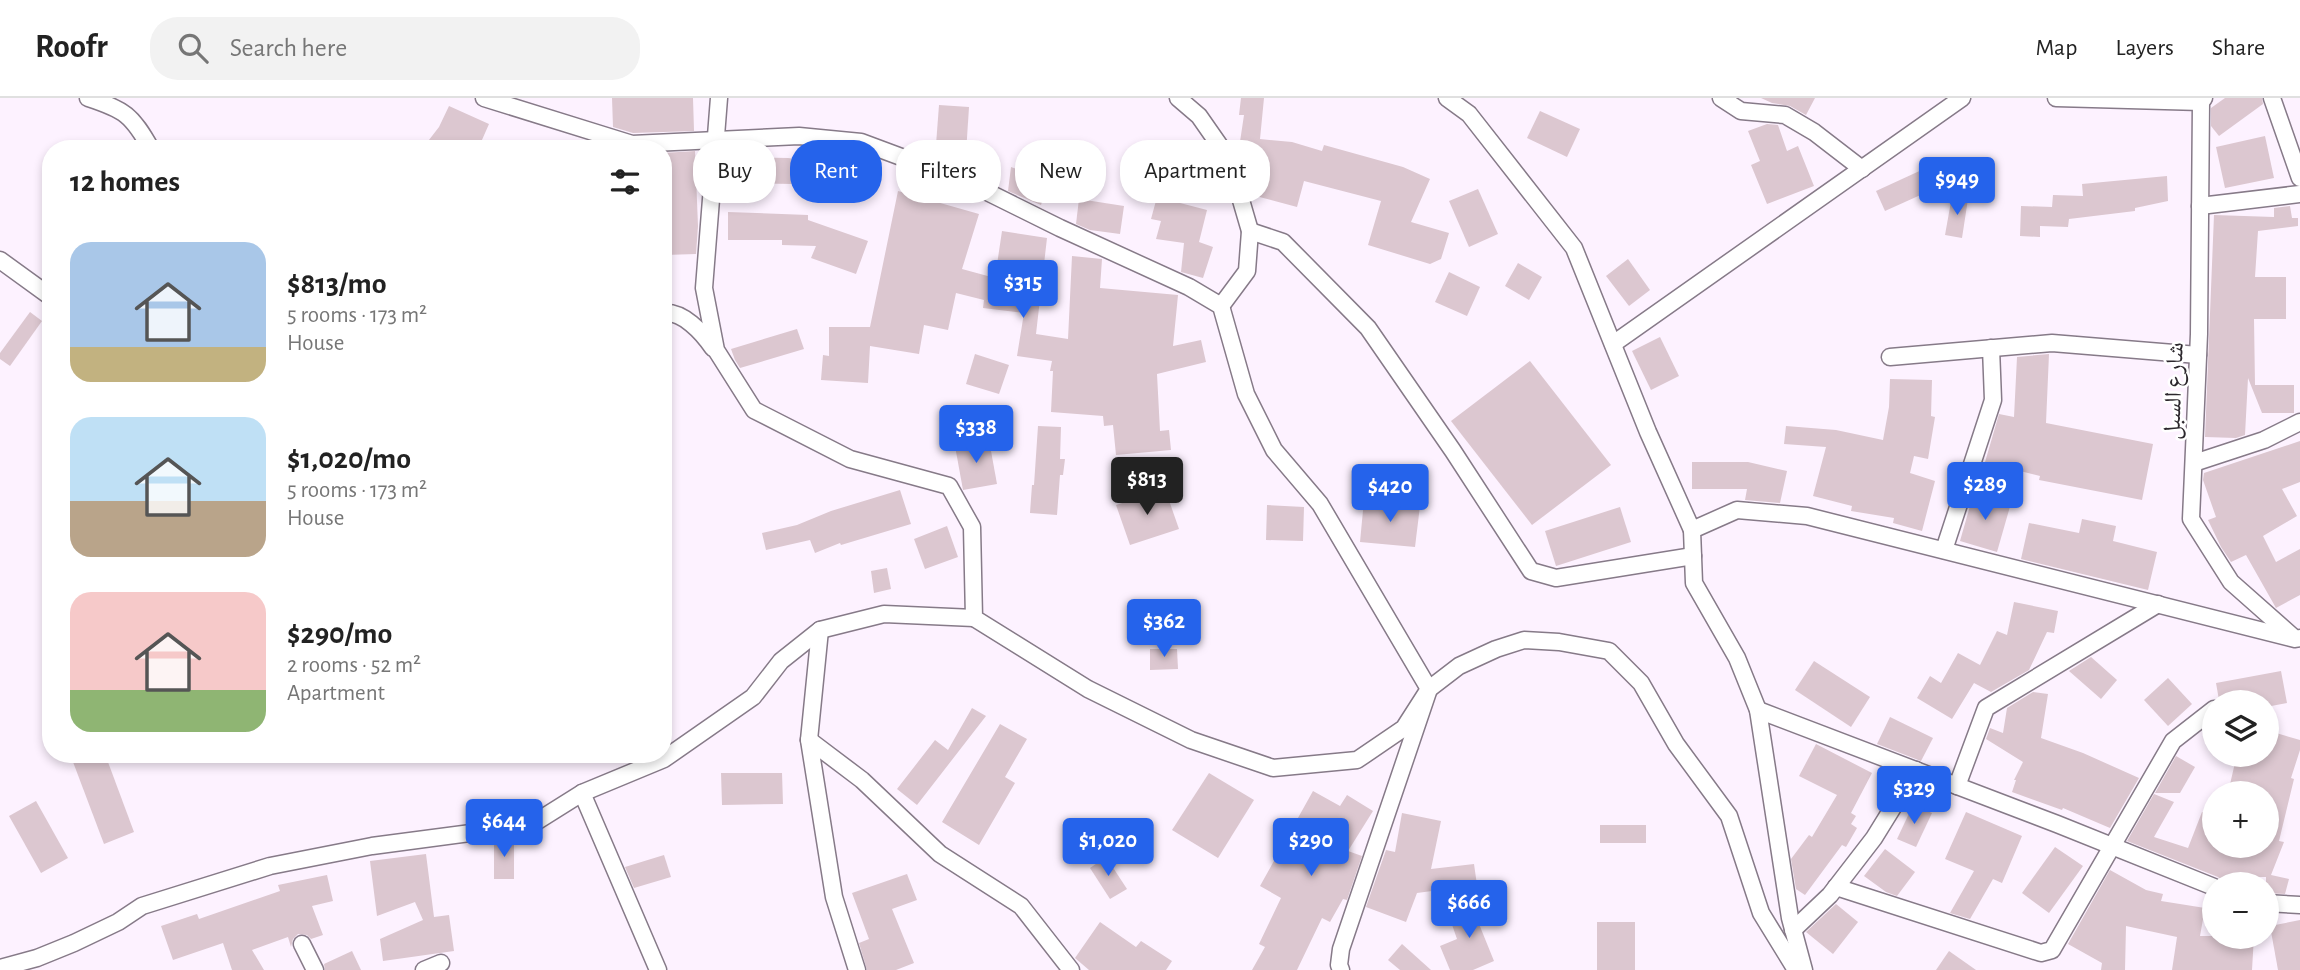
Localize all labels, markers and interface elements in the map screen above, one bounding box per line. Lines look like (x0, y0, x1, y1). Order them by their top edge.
search box (150, 17, 640, 80)
icon: search (174, 29, 212, 67)
text: Roofr (35, 31, 108, 64)
text: Search here (230, 35, 347, 61)
text: Map (2035, 36, 2077, 60)
text: Layers (2115, 36, 2174, 60)
text: Share (2212, 36, 2265, 60)
chip: Buy (693, 140, 776, 203)
chip: Rent (790, 140, 882, 203)
chip: Filters (896, 140, 1001, 203)
chip: New (1015, 140, 1106, 203)
chip: Apartment (1120, 140, 1270, 203)
pin: $949 (1916, 158, 1998, 217)
icon: filters (606, 163, 644, 201)
text: 12 homes (70, 167, 180, 197)
text: $949 (1935, 168, 1979, 191)
pin: $315 (982, 260, 1064, 320)
text: $813/mo (287, 269, 387, 299)
icon: home (126, 270, 210, 354)
text: $315 (1004, 271, 1042, 294)
text: 5 rooms · 173 m² (287, 304, 427, 327)
text: House (287, 332, 344, 355)
street label: شارع السبل (2160, 342, 2190, 440)
pin: $338 (935, 406, 1017, 465)
text: $338 (955, 416, 997, 439)
text: $1,020/mo (287, 444, 411, 474)
icon: home (126, 445, 210, 529)
pin: $813 (1106, 458, 1188, 517)
pin: $289 (1944, 462, 2026, 522)
pin: $420 (1349, 464, 1431, 524)
text: $813 (1127, 468, 1167, 491)
text: $289 (1963, 473, 2007, 496)
text: $420 (1368, 475, 1412, 498)
text: 5 rooms · 173 m² (287, 479, 427, 502)
text: House (287, 507, 344, 530)
pin: $362 (1123, 600, 1205, 659)
text: $362 (1143, 610, 1185, 633)
text: $290/mo (287, 619, 392, 649)
icon: home (126, 620, 210, 704)
text: 2 rooms · 52 m² (287, 654, 421, 677)
text: Apartment (287, 682, 385, 705)
map controls (2202, 690, 2279, 949)
button: layers (2202, 690, 2279, 767)
pin: $329 (1873, 766, 1955, 826)
text: $329 (1893, 777, 1935, 800)
button: + (2202, 781, 2279, 858)
pin: $644 (463, 800, 545, 859)
text: $644 (482, 810, 526, 833)
pin: $1,020 (1051, 818, 1165, 878)
pin: $290 (1270, 818, 1352, 878)
text: $1,020 (1079, 829, 1137, 852)
text: $290 (1289, 829, 1333, 852)
button: − (2202, 872, 2279, 949)
pin: $666 (1428, 880, 1510, 940)
text: $666 (1447, 891, 1491, 914)

